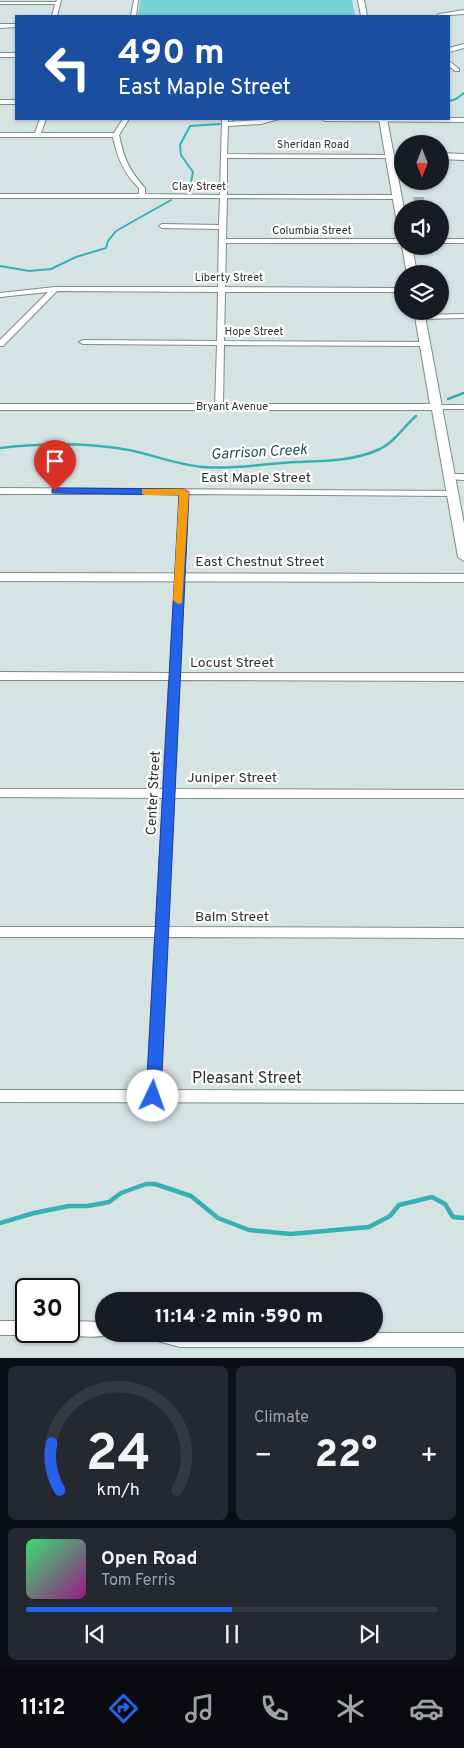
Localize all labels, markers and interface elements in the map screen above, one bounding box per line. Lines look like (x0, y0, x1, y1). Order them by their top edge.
text: 490 m (118, 32, 225, 76)
icon: left (35, 35, 100, 100)
text: East Maple Street (118, 75, 291, 102)
north arrow (394, 135, 449, 190)
map controls (394, 135, 449, 320)
street label: Sheridan Road (277, 138, 349, 152)
street label: Clay Street (172, 180, 226, 194)
button: sound (394, 200, 449, 255)
street label: Columbia Street (272, 224, 352, 238)
button: layers (394, 265, 449, 320)
street label: Liberty Street (195, 271, 263, 285)
street label: Hope Street (225, 325, 283, 339)
street label: Bryant Avenue (196, 400, 268, 414)
pin (34, 440, 76, 491)
water label: Garrison Creek (210, 441, 308, 465)
icon: arrive (41, 447, 69, 475)
street label: East Maple Street (201, 470, 311, 487)
street label: East Chestnut Street (195, 554, 325, 571)
street label: Locust Street (190, 655, 274, 672)
street label: Center Street (143, 750, 165, 836)
street label: Juniper Street (187, 770, 277, 787)
street label: Balm Street (195, 909, 269, 926)
position arrow (126, 1069, 178, 1121)
street label: Pleasant Street (192, 1069, 302, 1089)
speed limit sign: 30 (15, 1278, 80, 1343)
text: 11:14 · 2 min · 590 m (155, 1305, 323, 1329)
text: Climate (254, 1408, 309, 1428)
text: 24 (85, 1423, 151, 1489)
text: 22° (315, 1432, 377, 1481)
text: − (254, 1439, 272, 1475)
text: + (420, 1439, 438, 1475)
text: km/h (96, 1479, 140, 1502)
text: Open Road (101, 1547, 197, 1571)
text: Tom Ferris (101, 1571, 175, 1591)
icon: previous (81, 1620, 109, 1648)
icon: pause (218, 1620, 246, 1648)
icon: next (355, 1620, 383, 1648)
icon: directions (106, 1691, 141, 1726)
icon: music (182, 1691, 217, 1726)
icon: phone (257, 1691, 292, 1726)
icon: climate (333, 1691, 368, 1726)
icon: car (409, 1691, 444, 1726)
text: 11:12 (20, 1695, 66, 1722)

